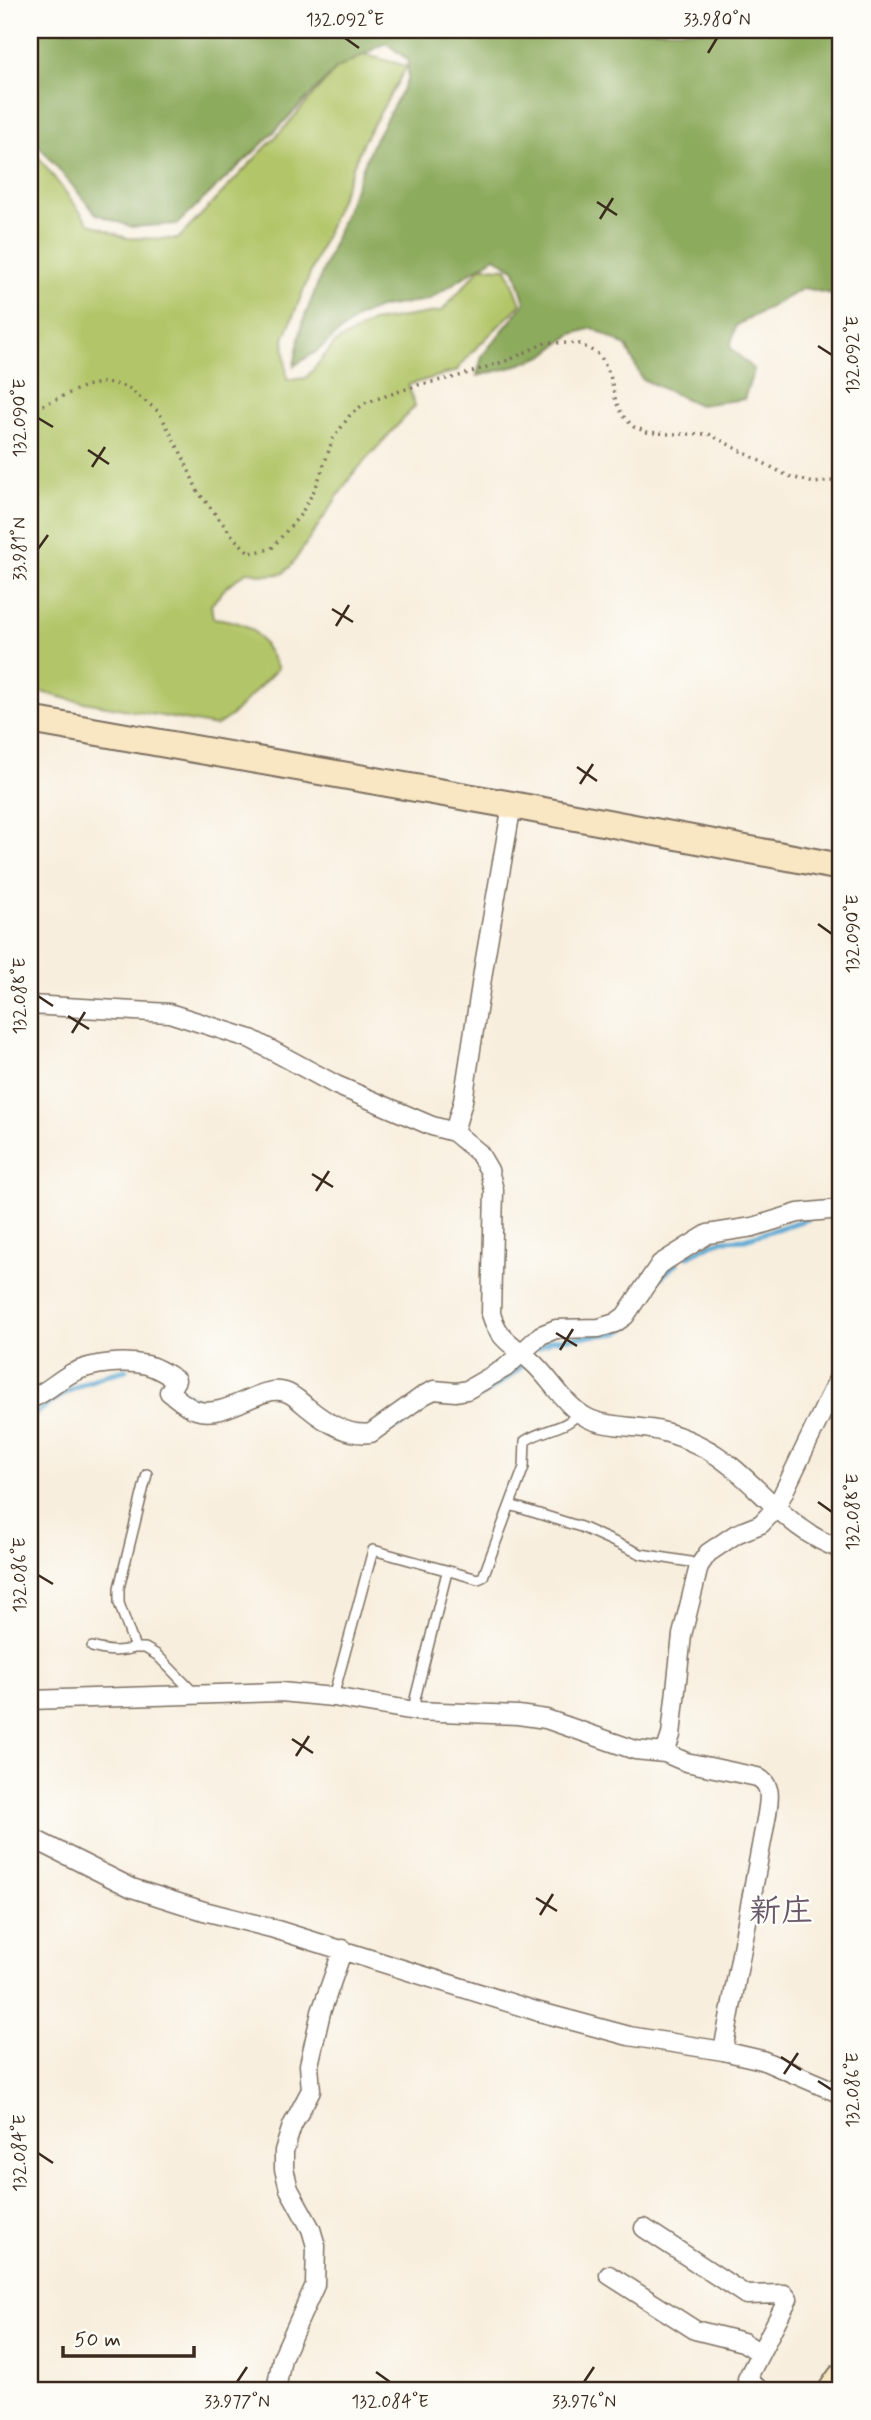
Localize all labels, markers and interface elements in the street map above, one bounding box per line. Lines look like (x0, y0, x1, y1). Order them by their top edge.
text: 132.092°E (306, 8, 384, 32)
text: 33.980°N (683, 8, 751, 32)
text: 132.092°E (841, 316, 865, 394)
text: 132.090°E (8, 379, 32, 457)
text: 33.981°N (8, 517, 32, 581)
text: 132.090°E (841, 895, 865, 973)
text: 132.088°E (8, 958, 32, 1034)
text: 132.088°E (841, 1474, 865, 1550)
text: 132.086°E (8, 1537, 32, 1613)
district label: 新庄 (749, 1891, 813, 1933)
text: 132.086°E (841, 2052, 865, 2128)
text: 132.084°E (8, 2114, 32, 2192)
scale bar (63, 2315, 194, 2359)
text: 50 m (74, 2326, 121, 2354)
text: 33.977°N (204, 2390, 270, 2414)
text: 132.084°E (351, 2390, 429, 2414)
text: 33.976°N (552, 2390, 616, 2414)

